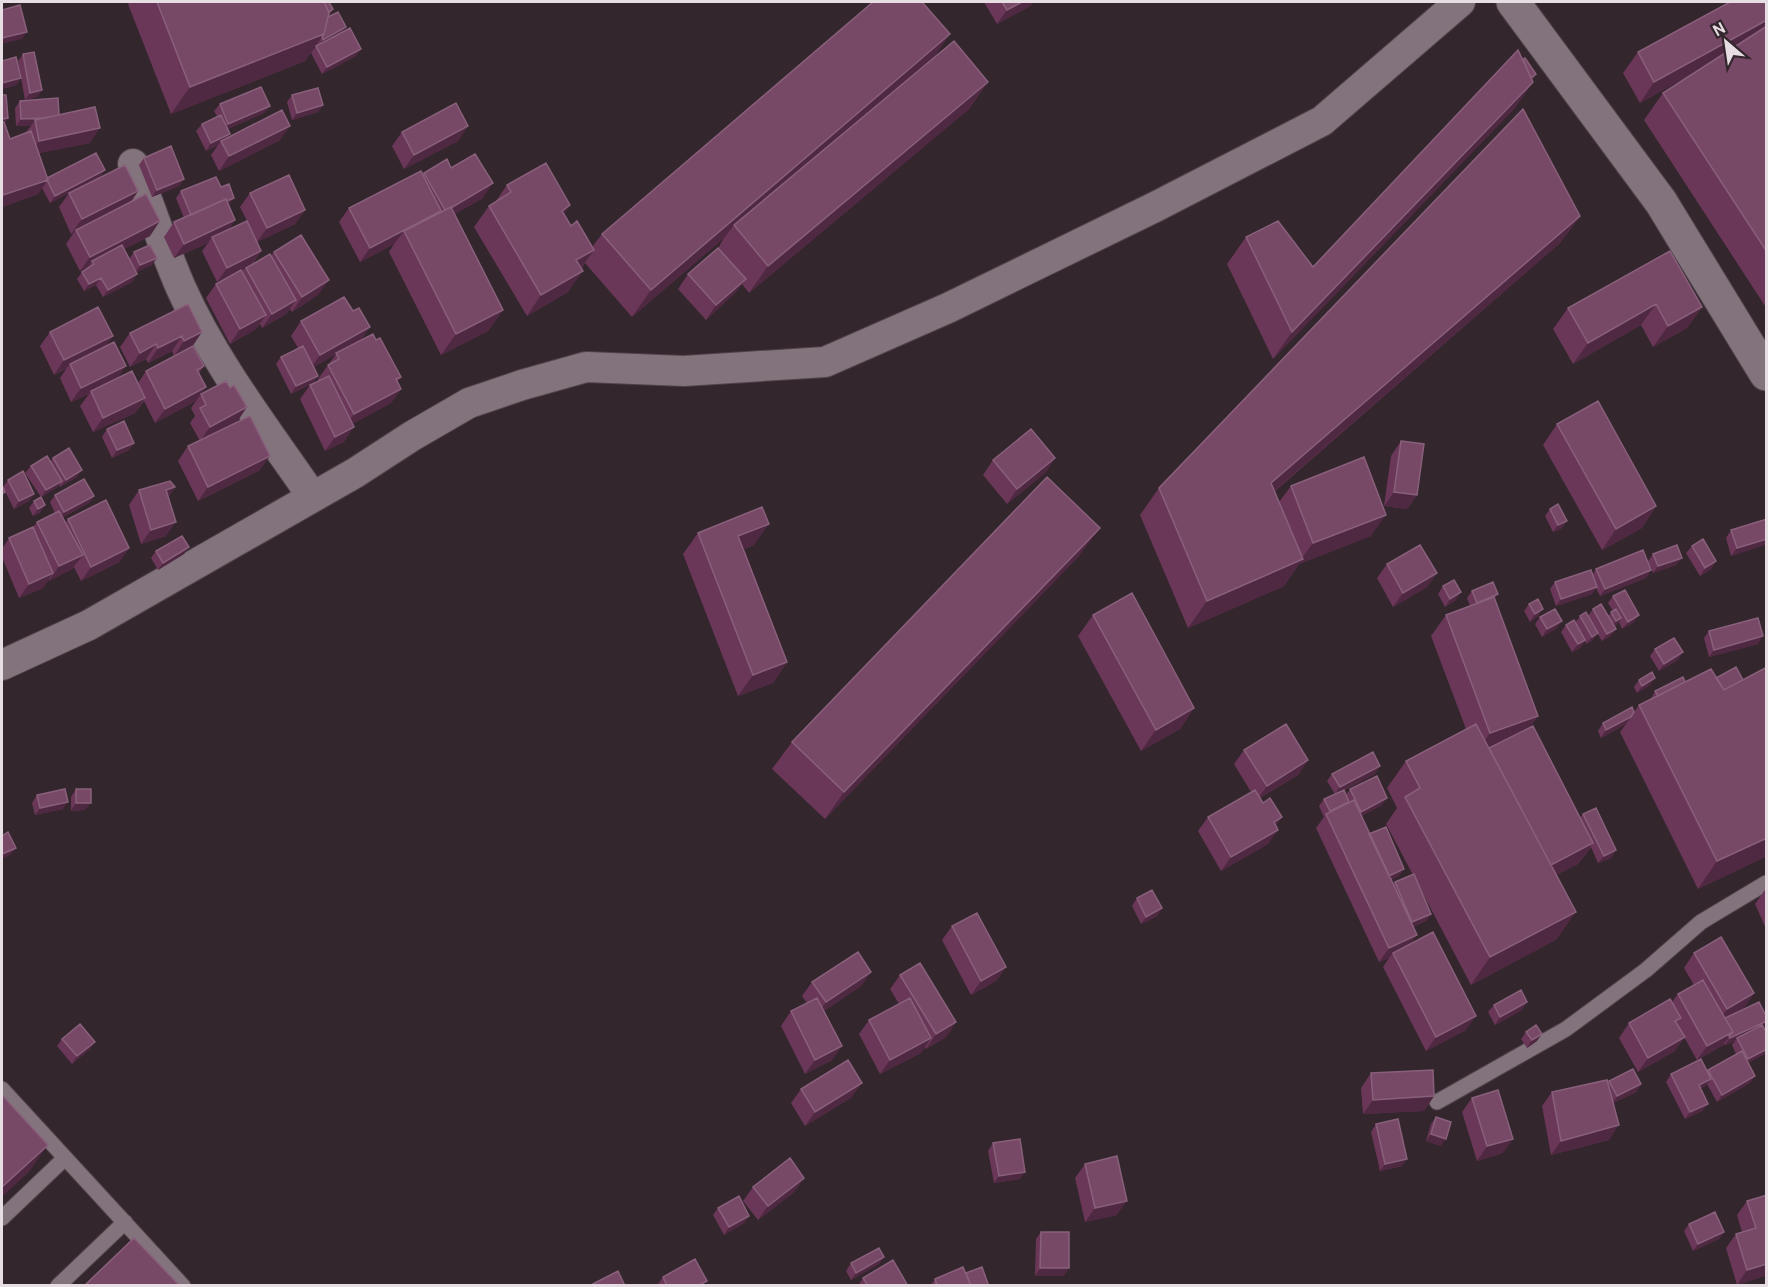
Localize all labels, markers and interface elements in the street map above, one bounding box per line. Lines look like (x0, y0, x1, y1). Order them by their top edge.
north arrow (1696, 12, 1756, 72)
text: N (1709, 18, 1729, 40)

